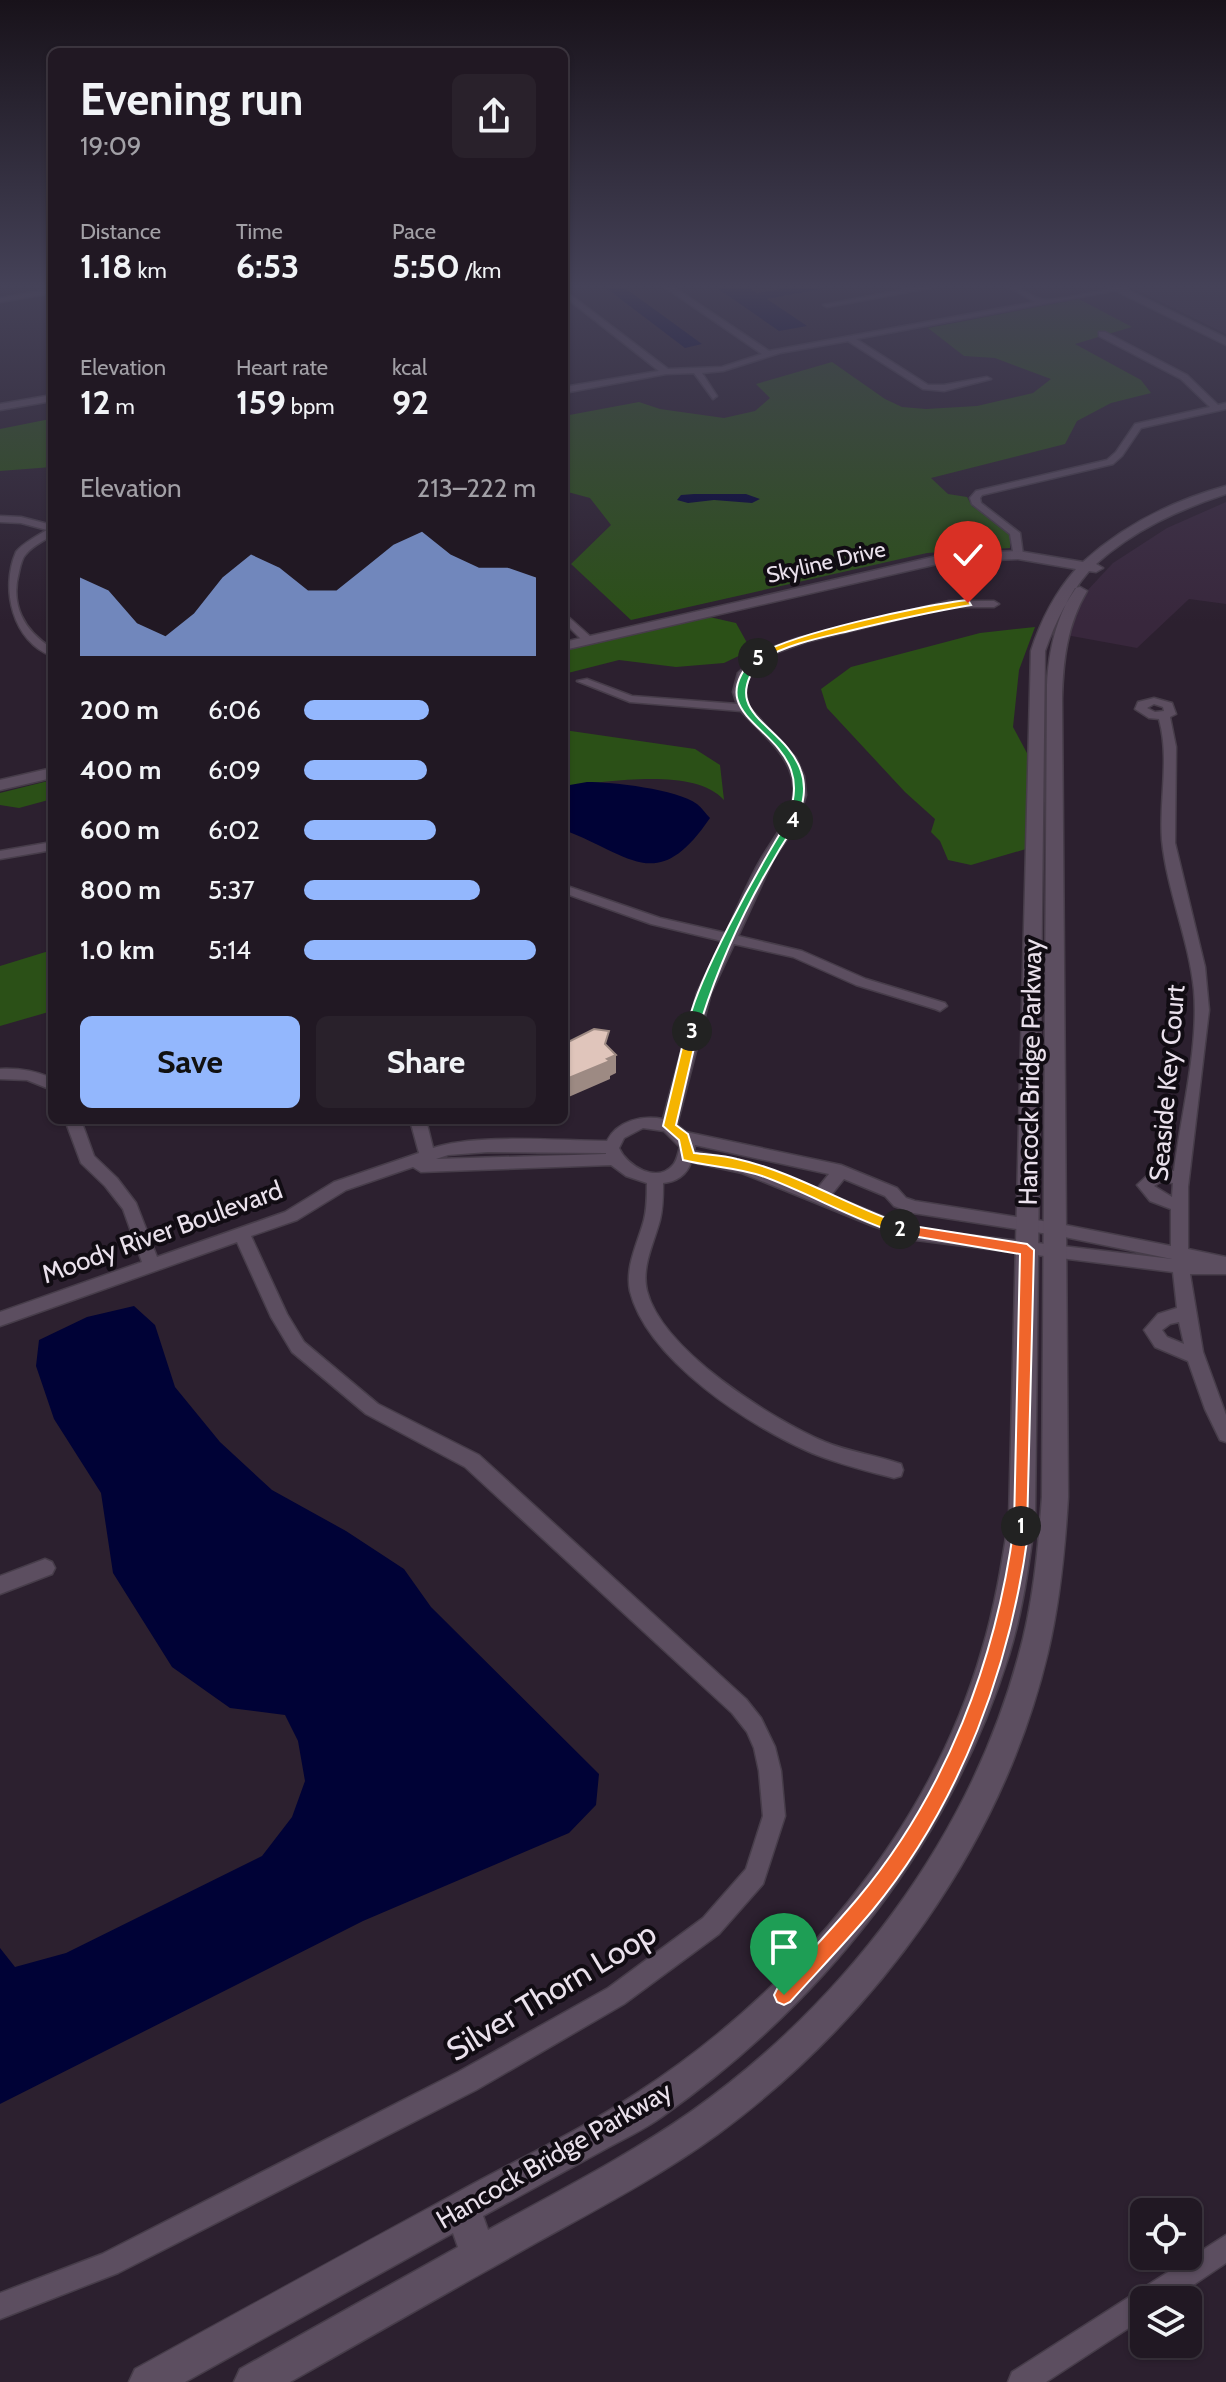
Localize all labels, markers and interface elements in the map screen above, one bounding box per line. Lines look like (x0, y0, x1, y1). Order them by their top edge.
text: Evening run (80, 73, 303, 126)
button: share (452, 74, 536, 158)
text: 19:09 (80, 130, 142, 162)
text: Distance (80, 218, 161, 245)
text: Time (236, 218, 283, 245)
text: Pace (392, 218, 436, 245)
text: 1.18 (80, 245, 133, 287)
text: 6:53 (236, 245, 299, 287)
text: 5:50 (392, 245, 460, 287)
text: km (133, 257, 167, 284)
text: /km (460, 257, 501, 284)
text: Elevation (80, 354, 166, 381)
text: Heart rate (236, 354, 328, 381)
text: kcal (392, 354, 427, 381)
text: 12 (80, 381, 111, 423)
text: 159 (236, 381, 286, 423)
text: 92 (392, 381, 429, 423)
text: m (111, 393, 135, 420)
text: bpm (286, 393, 335, 420)
text: Elevation (80, 472, 182, 504)
text: 213–222 m (417, 472, 536, 504)
pin (934, 521, 1002, 603)
icon: check (946, 533, 990, 577)
street label: Skyline Drive (764, 535, 888, 589)
pin: 5 (738, 638, 778, 678)
text: 5 (752, 644, 764, 671)
text: 200 m (80, 694, 159, 726)
text: 6:06 (208, 694, 261, 726)
text: 400 m (80, 754, 161, 786)
text: 6:09 (208, 754, 261, 786)
pin: 4 (773, 800, 813, 840)
text: 4 (786, 806, 800, 833)
text: 600 m (80, 814, 160, 846)
text: 6:02 (208, 814, 260, 846)
text: 800 m (80, 874, 161, 906)
text: 5:37 (208, 874, 255, 906)
text: 1.0 km (80, 934, 155, 966)
text: 5:14 (208, 934, 251, 966)
street label: Hancock Bridge Parkway (1012, 938, 1048, 1206)
street label: Seaside Key Court (1142, 983, 1192, 1183)
pin: 3 (672, 1011, 712, 1051)
button: Save (80, 1016, 300, 1108)
button: Share (316, 1016, 536, 1108)
text: 3 (686, 1017, 698, 1044)
street label: Moody River Boulevard (37, 1174, 287, 1290)
pin: 2 (880, 1209, 920, 1249)
text: 2 (894, 1215, 906, 1242)
pin: 1 (1001, 1506, 1041, 1546)
text: 1 (1017, 1512, 1025, 1539)
street label: Silver Thorn Loop (439, 1913, 663, 2069)
pin (750, 1913, 818, 1995)
icon: arrive (762, 1925, 806, 1969)
street label: Hancock Bridge Parkway (431, 2074, 677, 2236)
map controls (1130, 2198, 1202, 2358)
button: locate (1130, 2198, 1202, 2270)
button: layers (1130, 2286, 1202, 2358)

